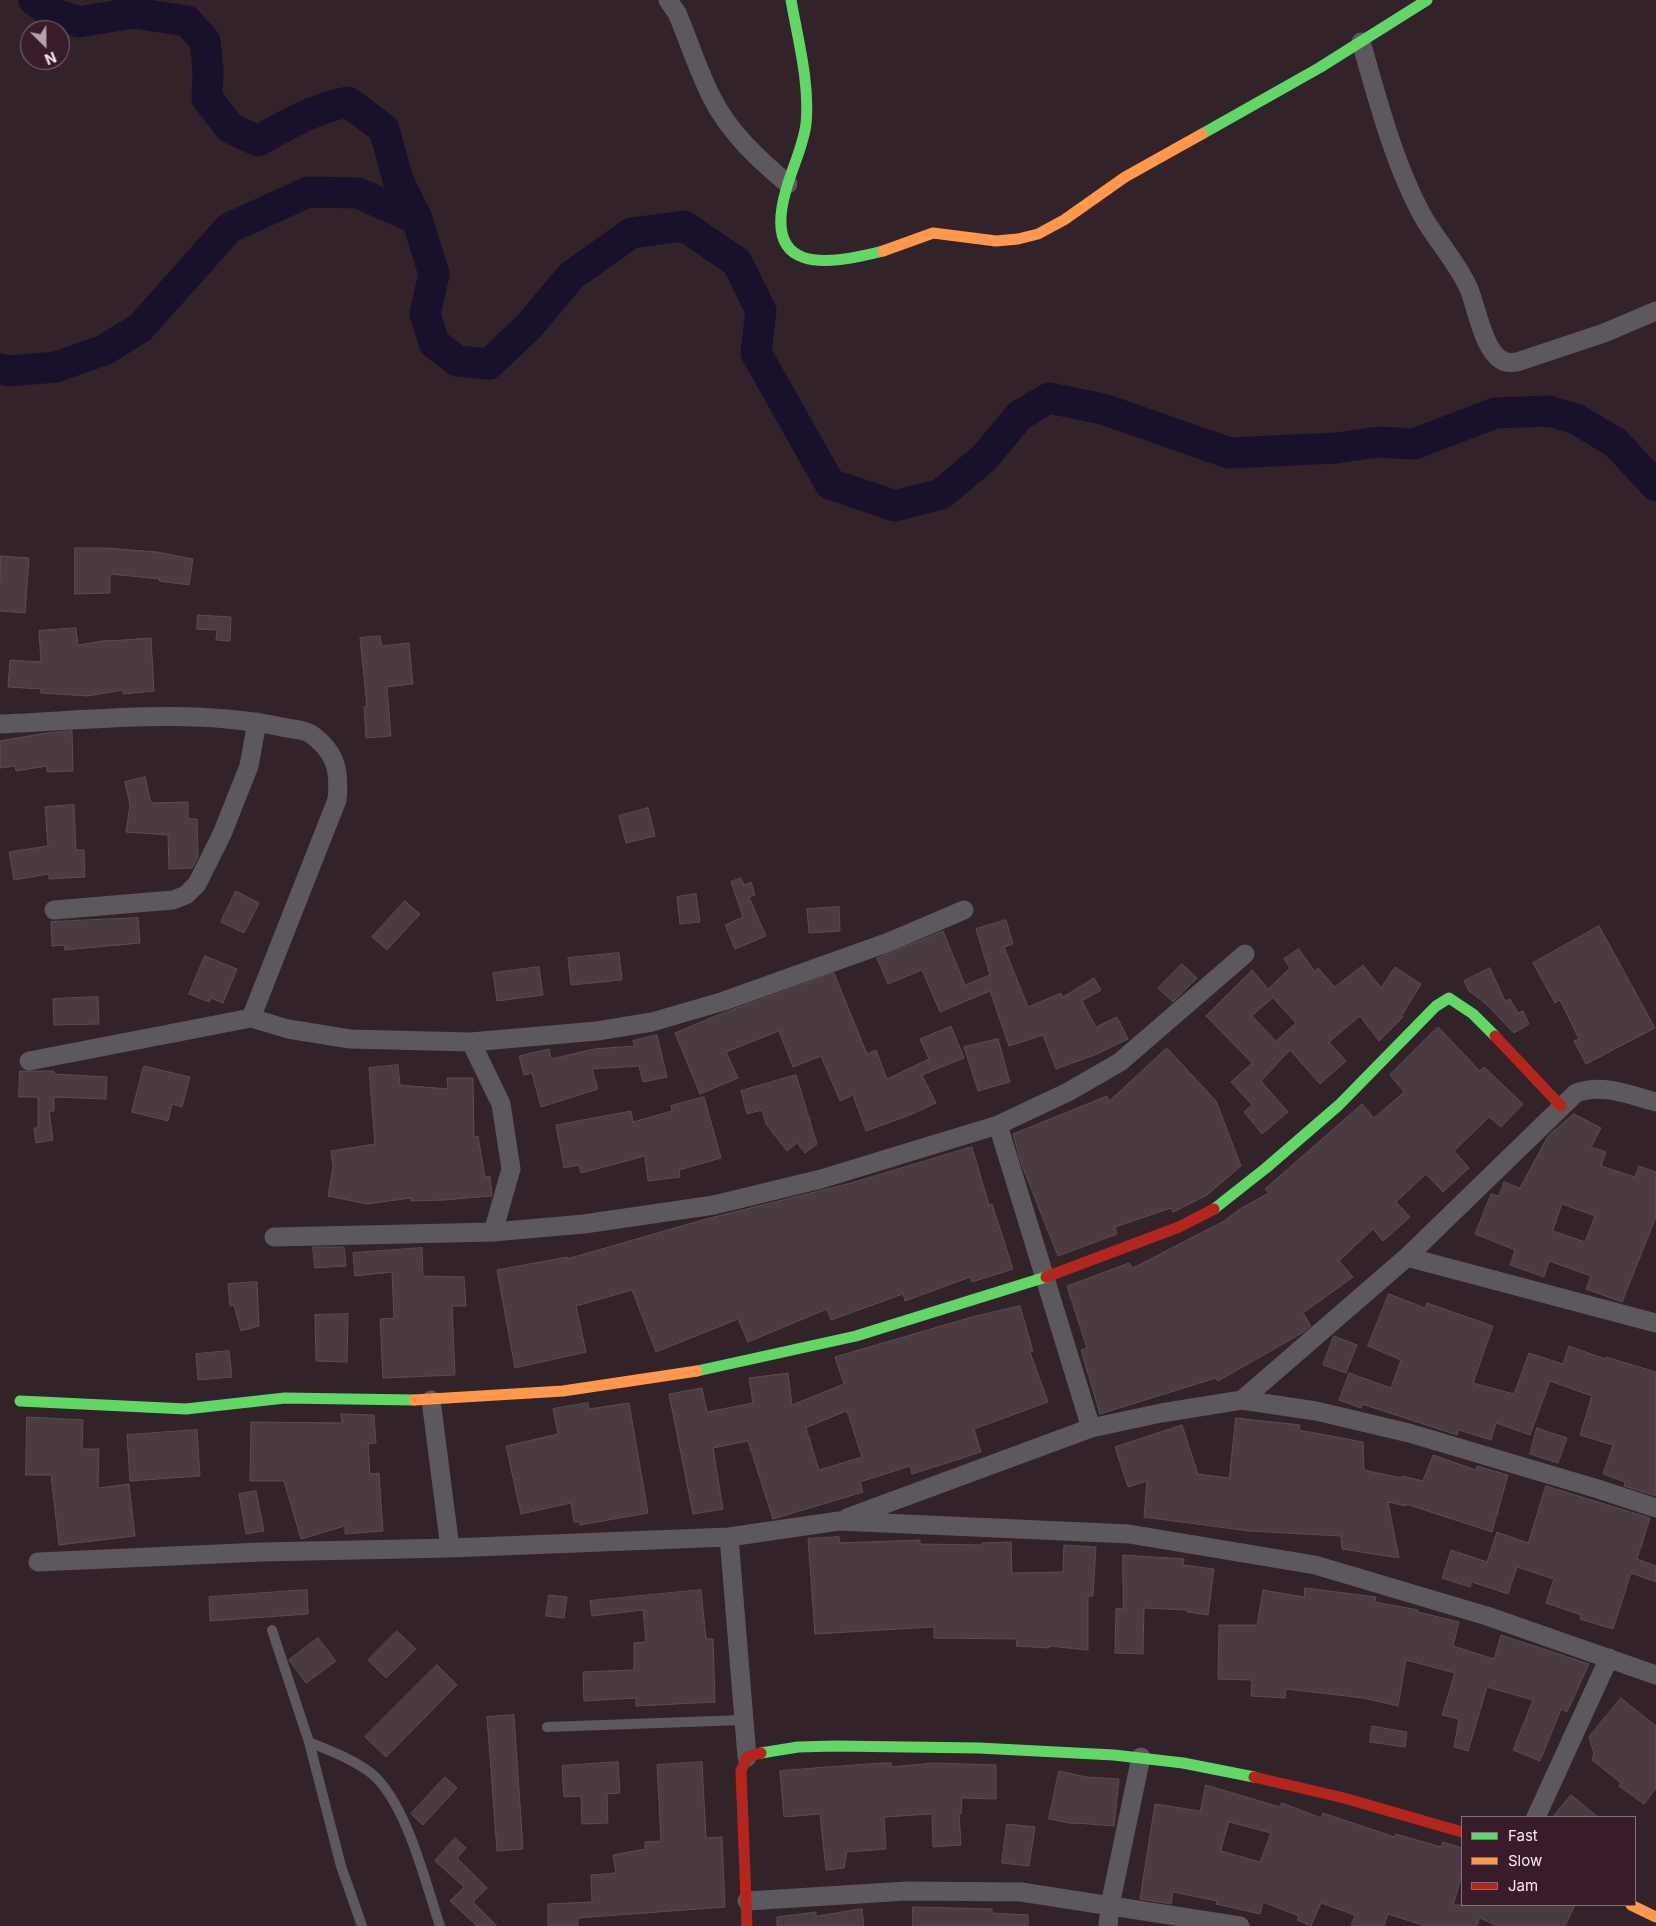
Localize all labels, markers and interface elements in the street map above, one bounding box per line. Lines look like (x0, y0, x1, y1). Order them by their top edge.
north arrow (20, 20, 70, 70)
text: N (42, 48, 59, 68)
legend (1461, 1816, 1636, 1906)
text: Fast (1508, 1826, 1538, 1845)
text: Slow (1508, 1851, 1542, 1870)
text: Jam (1508, 1876, 1538, 1895)

